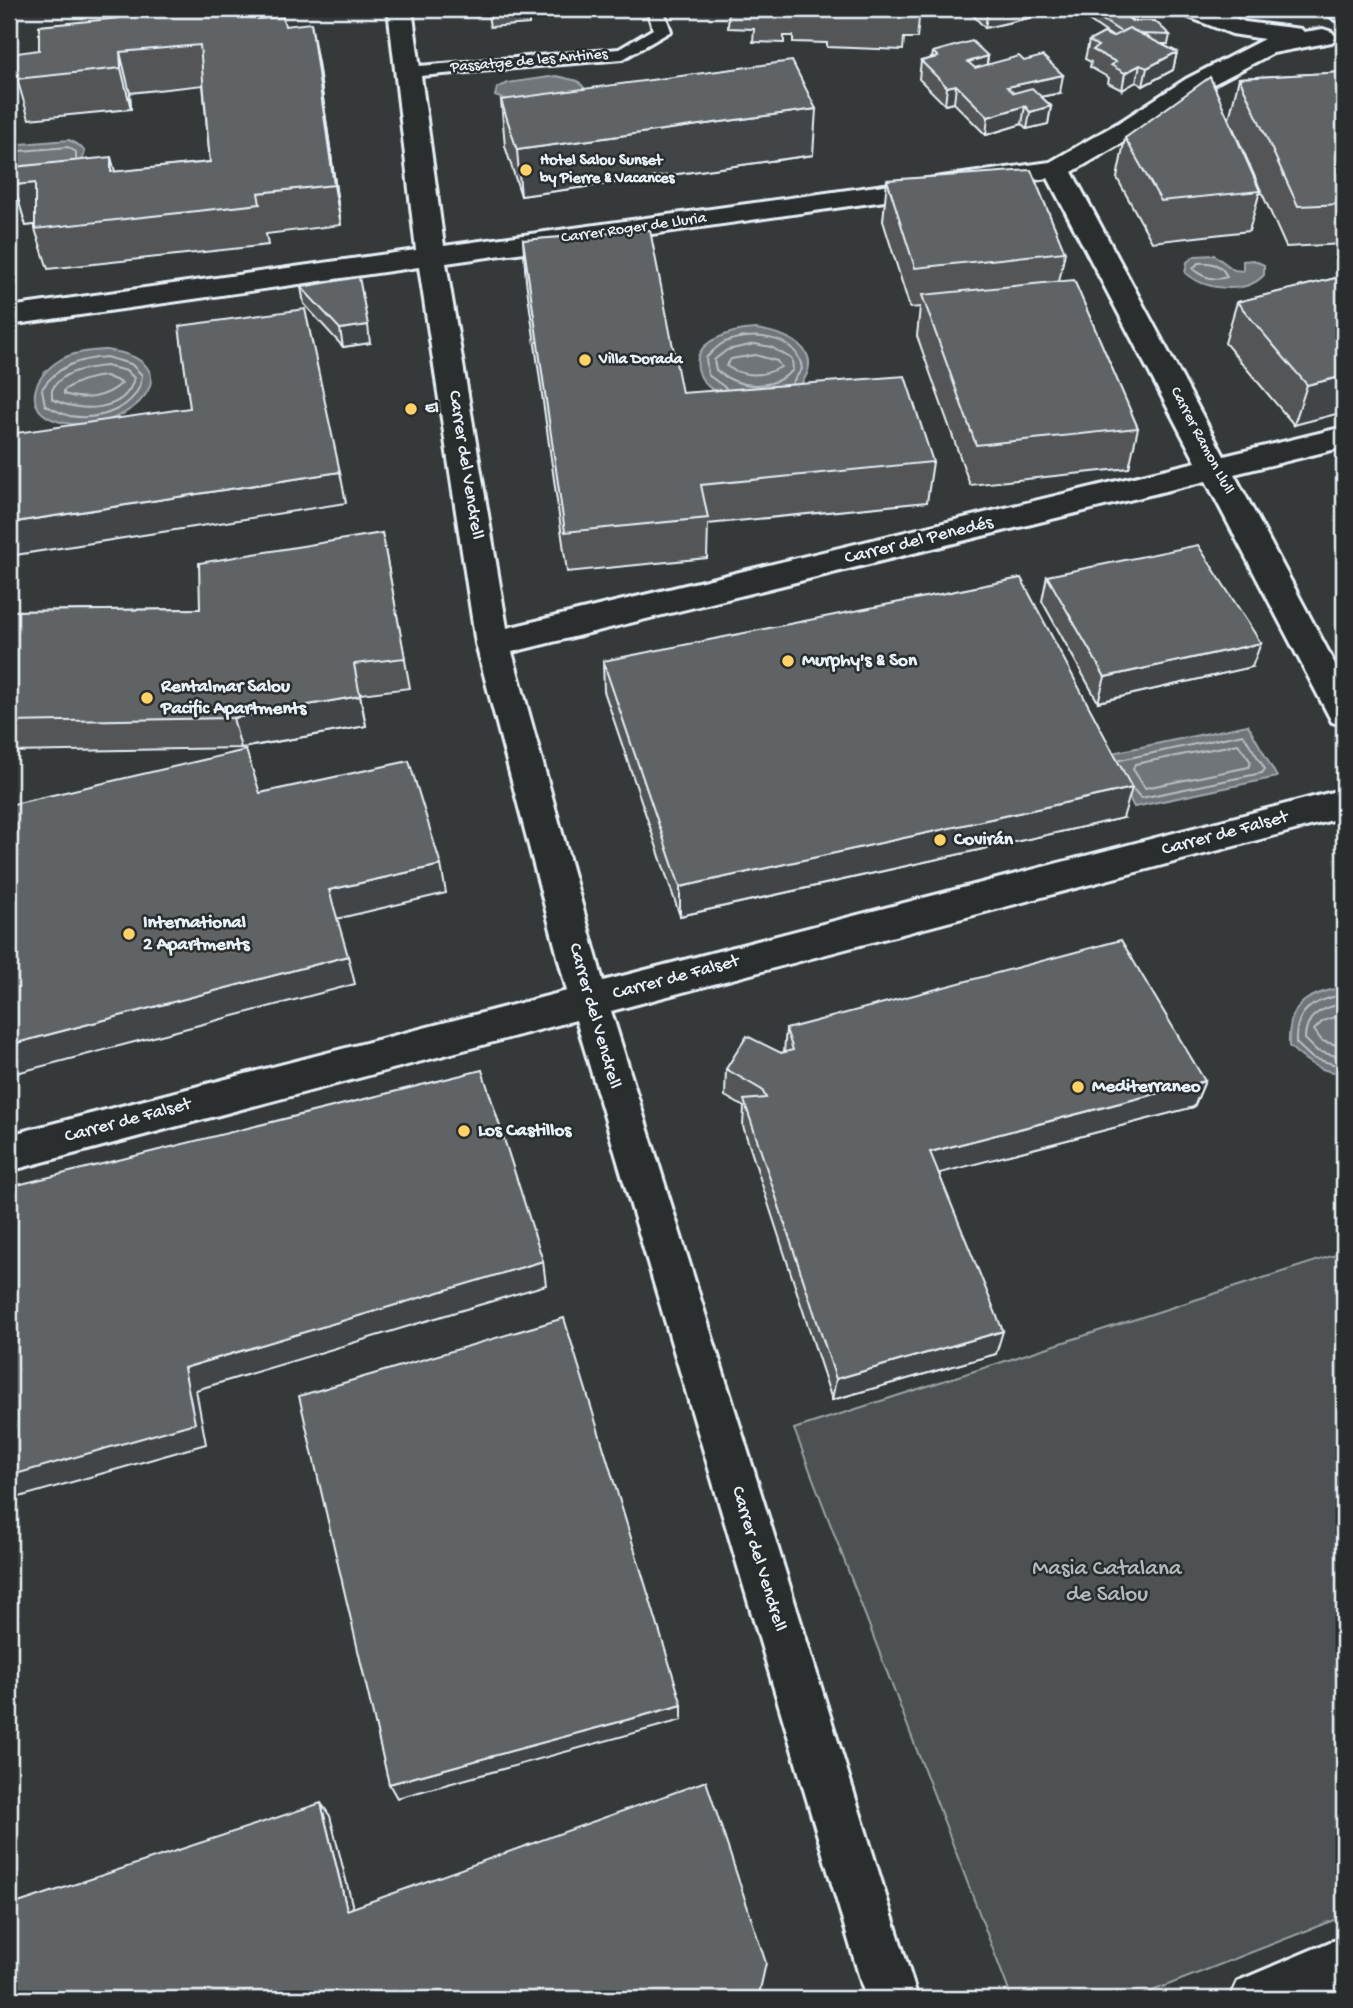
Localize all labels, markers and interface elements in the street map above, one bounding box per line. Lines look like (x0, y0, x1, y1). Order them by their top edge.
street label: Passatge de les Antines (449, 46, 609, 78)
place label: Hotel Salou Sunset by Pierre & Vacances (539, 152, 676, 189)
marker: Hotel Salou Sunset by Pierre & Vacances (518, 162, 534, 178)
street label: Carrer Roger de Lluria (560, 209, 709, 249)
place label: Villa Dorada (598, 351, 684, 370)
marker: Villa Dorada (577, 352, 593, 368)
street label: Carrer Ramon Llull (1165, 384, 1237, 498)
street label: Carrer del Vendrell (442, 389, 488, 541)
place label: El (425, 400, 439, 419)
marker: El (403, 401, 419, 417)
street label: Carrer del Penedés (842, 511, 997, 571)
place label: Murphy's & Son (802, 650, 918, 673)
marker: Murphy's & Son (780, 653, 796, 669)
place label: Rentalmar Salou Pacific Apartments (160, 676, 307, 721)
marker: Rentalmar Salou Pacific Apartments (139, 690, 155, 706)
street label: Carrer de Falset (1159, 806, 1293, 862)
place label: Covirán (953, 829, 1014, 852)
marker: Covirán (932, 832, 948, 848)
place label: International 2 Apartments (143, 912, 250, 957)
marker: International 2 Apartments (121, 926, 137, 942)
street label: Carrer del Vendrell (562, 941, 626, 1091)
street label: Carrer de Falset (610, 950, 744, 1006)
place label: Mediterraneo (1092, 1076, 1201, 1099)
marker: Mediterraneo (1070, 1079, 1086, 1095)
street label: Carrer de Falset (62, 1093, 196, 1149)
place label: Los Castillos (478, 1120, 572, 1143)
marker: Los Castillos (456, 1123, 472, 1139)
street label: Carrer del Vendrell (725, 1484, 791, 1634)
park label: Masia Catalana de Salou (1032, 1556, 1183, 1609)

